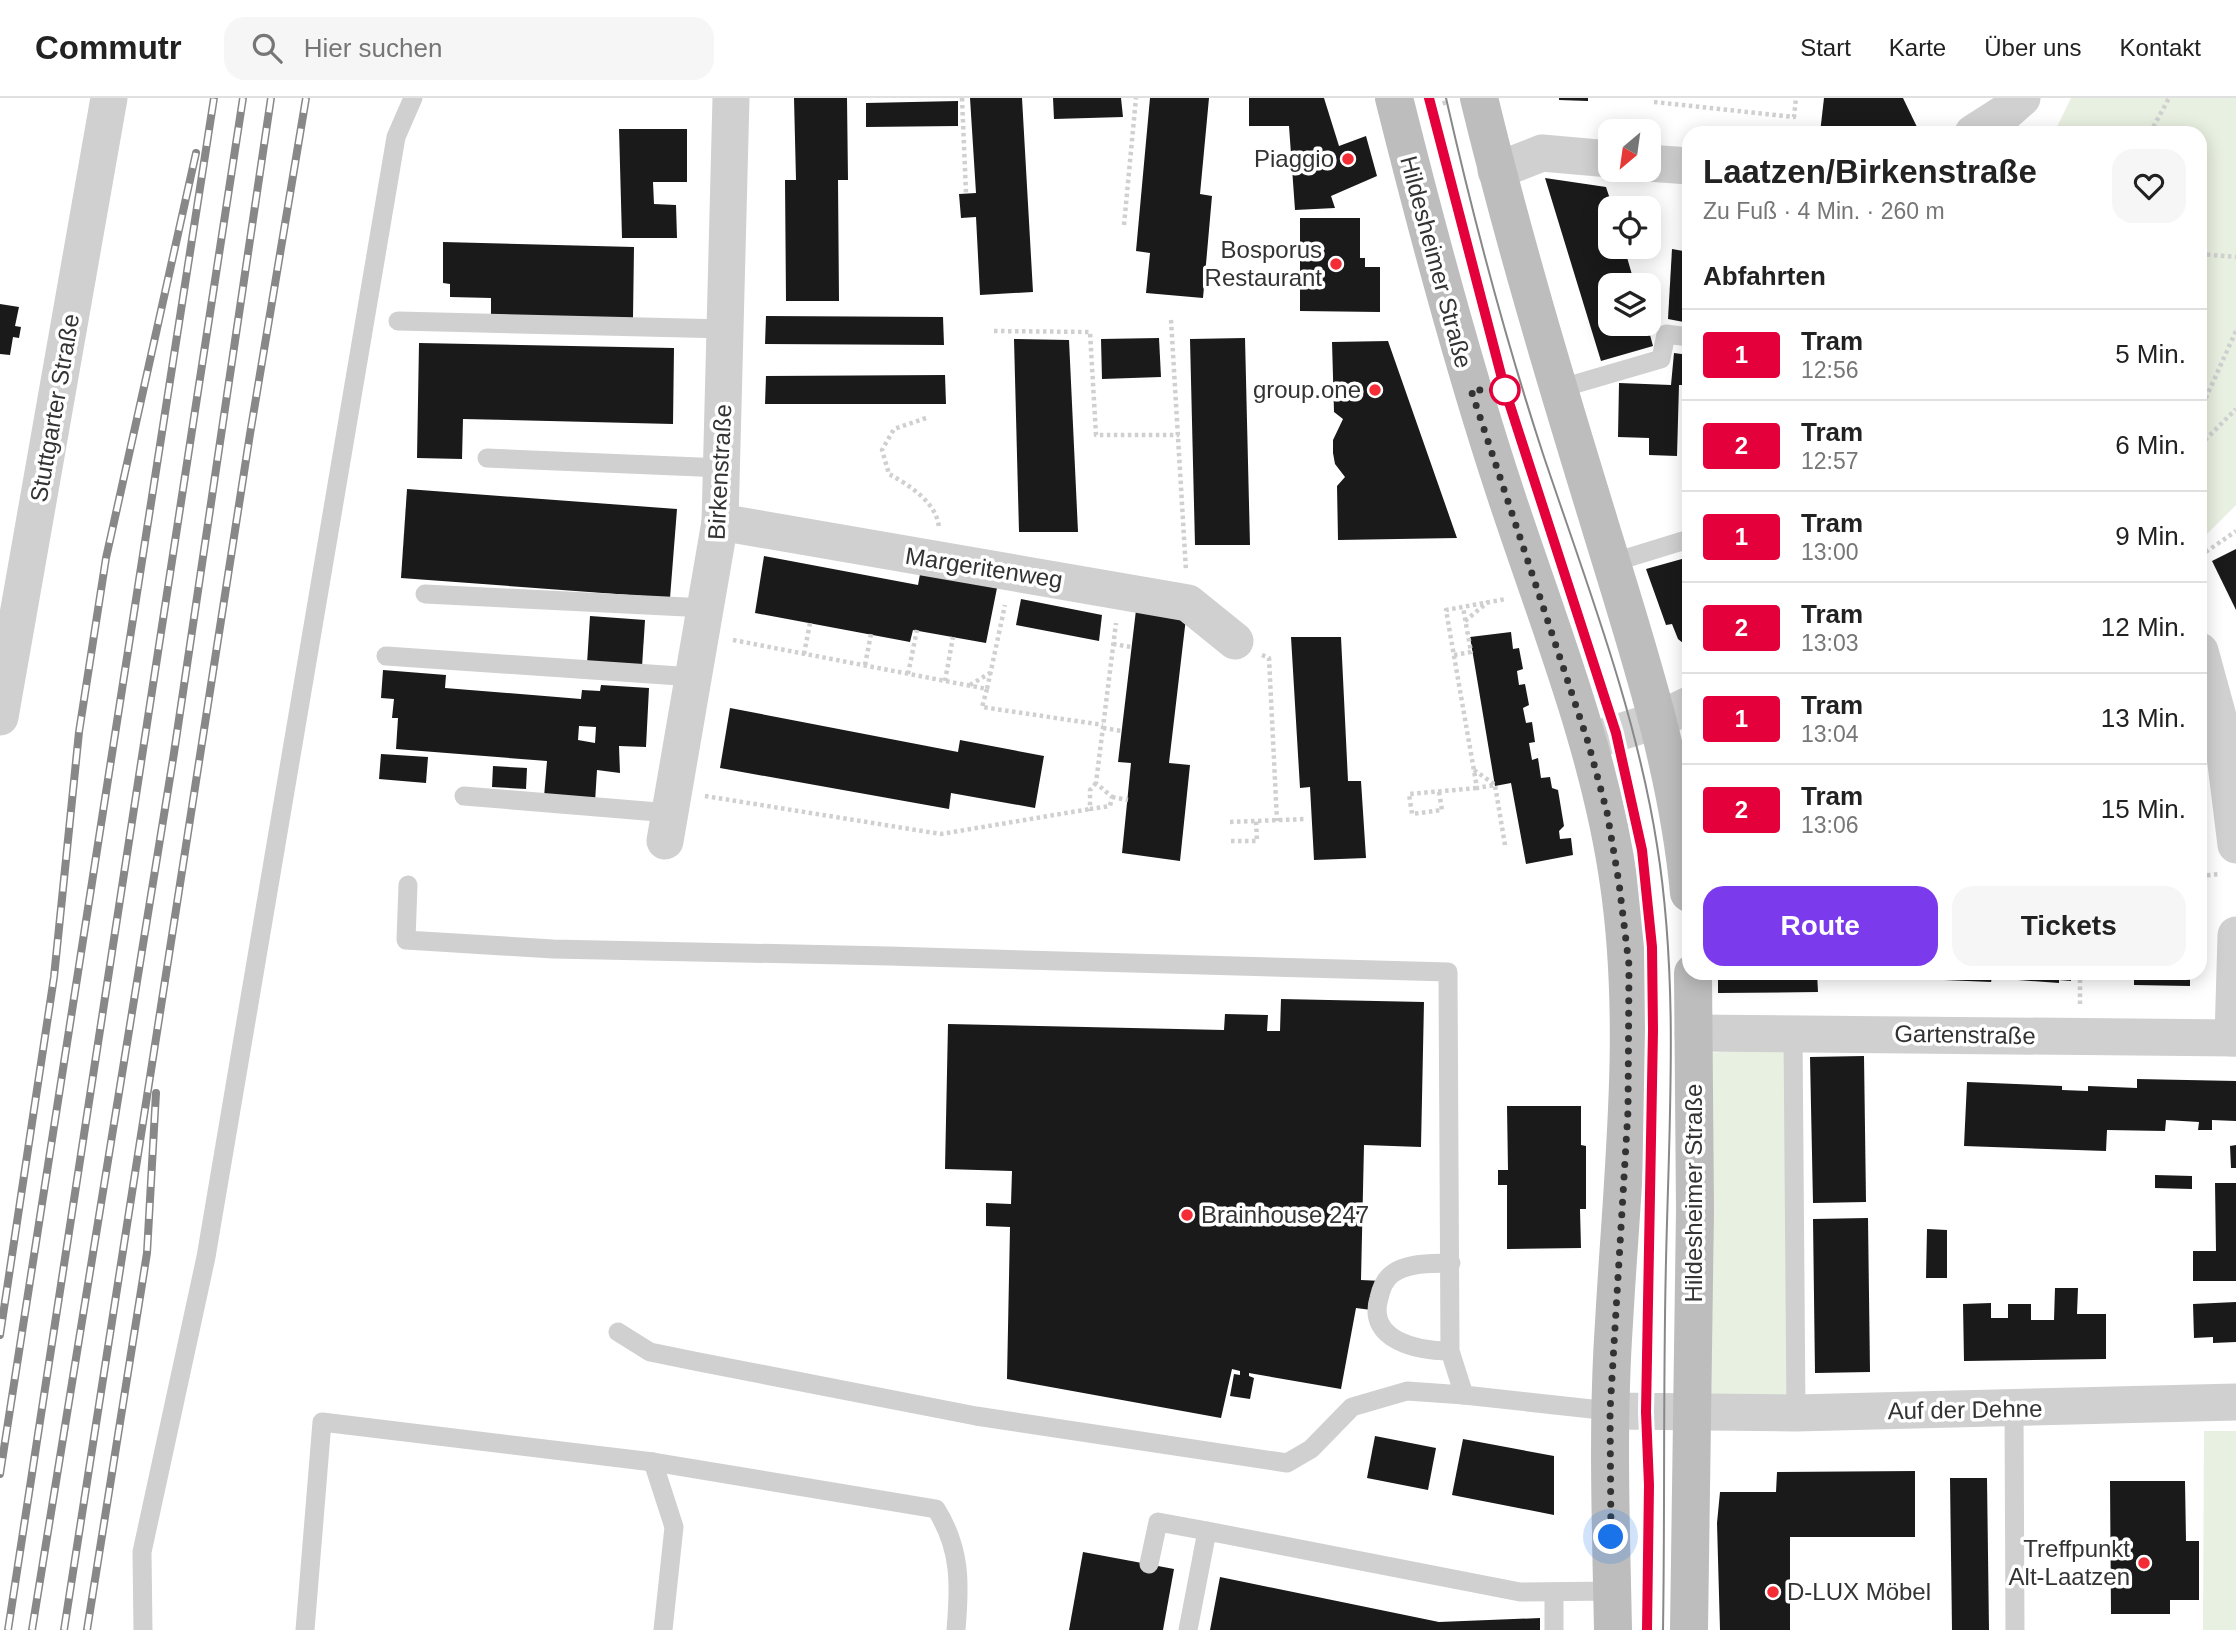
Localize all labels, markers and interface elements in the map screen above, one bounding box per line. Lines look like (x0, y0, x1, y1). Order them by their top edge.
search box (224, 17, 714, 80)
text: Commutr (35, 29, 182, 66)
icon: search (248, 29, 286, 67)
text: Hier suchen (304, 33, 442, 63)
text: Start (1800, 34, 1851, 61)
text: Karte (1889, 34, 1946, 61)
text: Über uns (1984, 34, 2082, 61)
text: Kontakt (2120, 34, 2201, 61)
north arrow (1598, 119, 1661, 182)
map controls (1598, 119, 1661, 336)
place label: Piaggio (1254, 145, 1334, 172)
button: heart (2112, 149, 2186, 223)
marker: Piaggio (1340, 151, 1356, 167)
street label: Hildesheimer Straße (1395, 153, 1478, 371)
text: Laatzen/Birkenstraße (1703, 153, 2037, 190)
button: locate (1598, 196, 1661, 259)
text: Zu Fuß · 4 Min. · 260 m (1703, 198, 1945, 224)
place label: Bosporus Restaurant (1205, 236, 1322, 291)
marker: Bosporus Restaurant (1328, 256, 1344, 272)
text: Abfahrten (1703, 261, 1826, 291)
button: layers (1598, 273, 1661, 336)
street label: Stuttgarter Straße (25, 312, 84, 504)
text: Tram (1801, 326, 1863, 356)
text: 5 Min. (2115, 339, 2186, 369)
text: 1 (1735, 341, 1748, 368)
text: 12:56 (1801, 357, 1859, 383)
unlabelled marker (1490, 375, 1520, 405)
place label: group.one (1253, 376, 1361, 403)
marker: group.one (1367, 382, 1383, 398)
street label: Birkenstraße (702, 403, 737, 541)
text: Tram (1801, 417, 1863, 447)
text: 6 Min. (2115, 430, 2186, 460)
text: 2 (1735, 432, 1748, 459)
text: 12:57 (1801, 448, 1859, 474)
text: Tram (1801, 508, 1863, 538)
text: 9 Min. (2115, 521, 2186, 551)
text: 1 (1735, 523, 1748, 550)
text: 13:00 (1801, 539, 1859, 565)
street label: Margeritenweg (904, 542, 1065, 593)
text: Tram (1801, 599, 1863, 629)
text: 12 Min. (2101, 612, 2186, 642)
text: 2 (1735, 614, 1748, 641)
text: 13:03 (1801, 630, 1859, 656)
text: Tram (1801, 690, 1863, 720)
text: 13 Min. (2101, 703, 2186, 733)
text: 1 (1735, 705, 1748, 732)
text: 13:04 (1801, 721, 1859, 747)
text: Tram (1801, 781, 1863, 811)
text: 15 Min. (2101, 794, 2186, 824)
text: 2 (1735, 796, 1748, 823)
text: 13:06 (1801, 812, 1859, 838)
button: Route (1703, 886, 1938, 966)
button: Tickets (1952, 886, 2186, 966)
street label: Gartenstraße (1894, 1020, 2036, 1049)
street label: Hildesheimer Straße (1680, 1084, 1707, 1302)
place label: Brainhouse 247 (1201, 1201, 1369, 1228)
marker: Brainhouse 247 (1179, 1207, 1195, 1223)
street label: Auf der Dehne (1887, 1395, 2043, 1424)
your location (1593, 1519, 1628, 1554)
place label: Treffpunkt Alt-Laatzen (2009, 1535, 2130, 1590)
marker: Treffpunkt Alt-Laatzen (2136, 1555, 2152, 1571)
place label: D-LUX Möbel (1787, 1578, 1931, 1605)
marker: D-LUX Möbel (1765, 1584, 1781, 1600)

